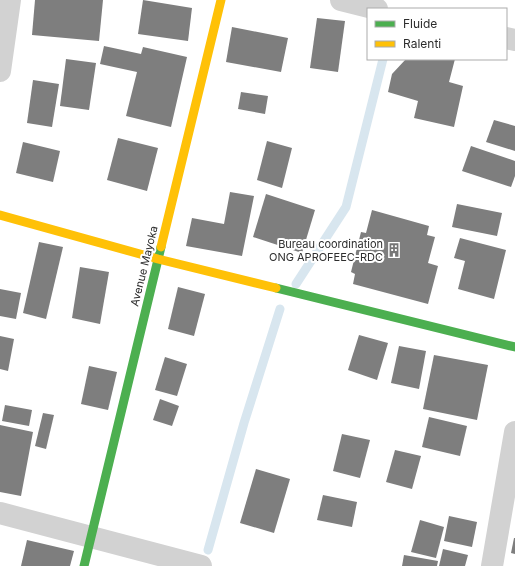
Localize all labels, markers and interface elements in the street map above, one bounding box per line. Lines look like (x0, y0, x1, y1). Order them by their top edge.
legend (367, 8, 507, 60)
text: Fluide (403, 16, 437, 31)
text: Ralenti (403, 36, 441, 51)
street label: Avenue Mayoka (127, 224, 161, 308)
place label: Bureau coordination ONG APROFEEC-RDC (269, 237, 383, 264)
building icon: Bureau coordination ONG APROFEEC-RDC (386, 242, 402, 258)

